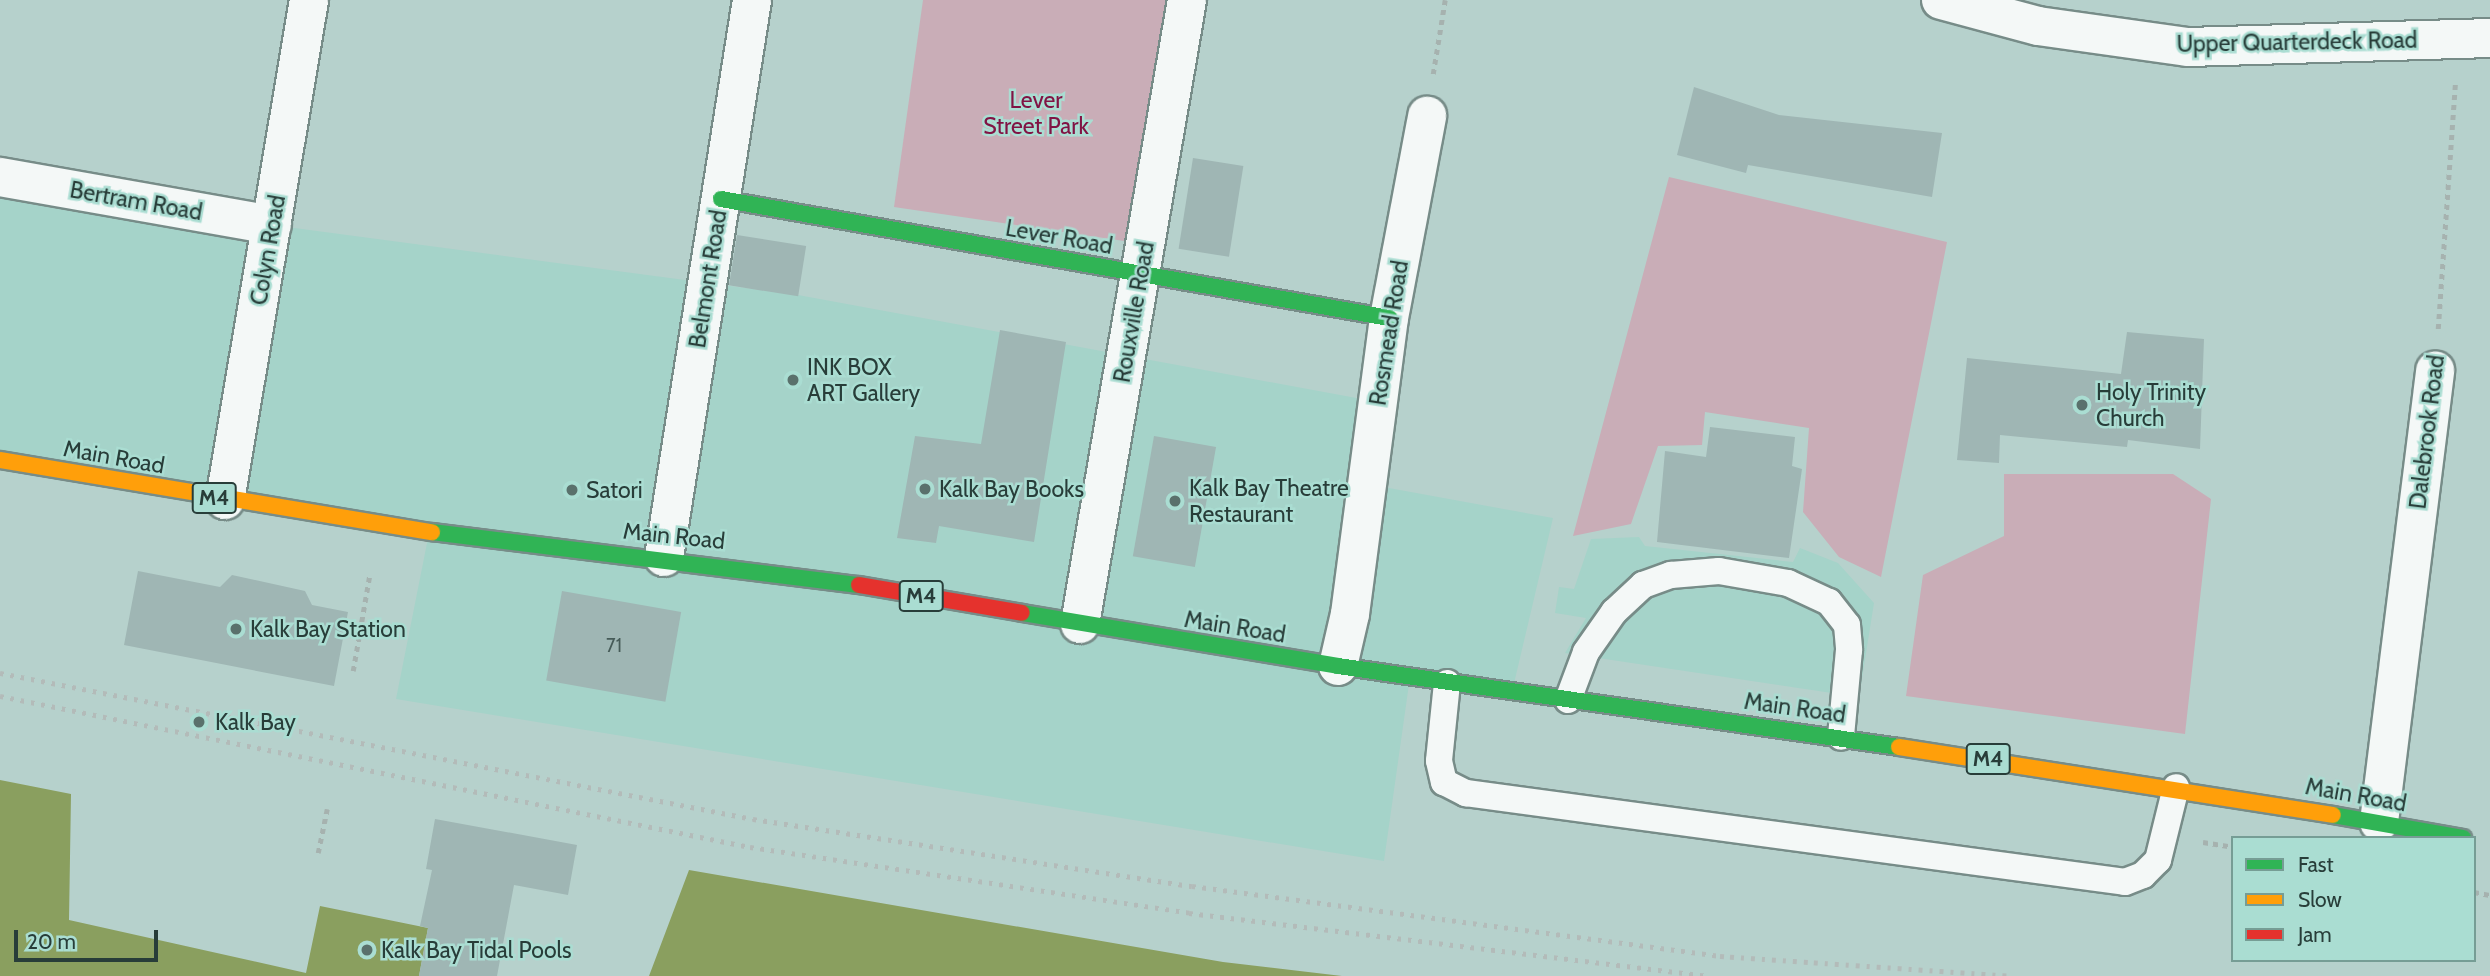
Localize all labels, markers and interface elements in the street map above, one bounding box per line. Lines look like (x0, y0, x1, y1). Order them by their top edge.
street label: Upper Quarterdeck Road (2176, 26, 2418, 58)
park label: Lever Street Park (983, 86, 1089, 140)
street label: Bertram Road (68, 176, 204, 226)
street label: Colyn Road (245, 193, 291, 307)
street label: Belmont Road (683, 208, 733, 350)
street label: Lever Road (1003, 214, 1115, 260)
street label: Rouxville Road (1108, 239, 1160, 385)
street label: Rosmead Road (1364, 259, 1414, 407)
place label: INK BOX ART Gallery (807, 353, 920, 407)
street label: Dalebrook Road (2404, 353, 2450, 511)
marker: INK BOX ART Gallery (785, 372, 801, 388)
place label: Holy Trinity Church (2096, 378, 2206, 432)
marker: Holy Trinity Church (2074, 397, 2090, 413)
street label: Main Road (61, 435, 167, 479)
place label: Kalk Bay Theatre Restaurant (1189, 474, 1349, 528)
place label: Kalk Bay Books (939, 475, 1084, 503)
place label: Satori (586, 476, 643, 504)
road number: M4 (191, 480, 237, 516)
marker: Kalk Bay Books (917, 481, 933, 497)
marker: Satori (564, 482, 580, 498)
marker: Kalk Bay Theatre Restaurant (1167, 493, 1183, 509)
street label: Main Road (622, 517, 726, 555)
road number: M4 (898, 578, 944, 614)
street label: Main Road (1182, 605, 1288, 649)
place label: Kalk Bay Station (250, 615, 406, 643)
marker: Kalk Bay Station (228, 621, 244, 637)
house number: 71 (606, 635, 622, 657)
street label: Main Road (1742, 687, 1848, 729)
place label: Kalk Bay (215, 708, 296, 736)
marker: Kalk Bay (189, 712, 209, 732)
road number: M4 (1965, 742, 2011, 776)
street label: Main Road (2303, 773, 2409, 817)
legend (2231, 836, 2476, 962)
text: Fast (2298, 852, 2334, 877)
text: Slow (2298, 887, 2342, 912)
scale bar (18, 916, 161, 960)
text: Jam (2298, 922, 2332, 947)
text: 20 m (27, 929, 76, 954)
place label: Kalk Bay Tidal Pools (381, 936, 572, 964)
marker: Kalk Bay Tidal Pools (359, 942, 375, 958)

